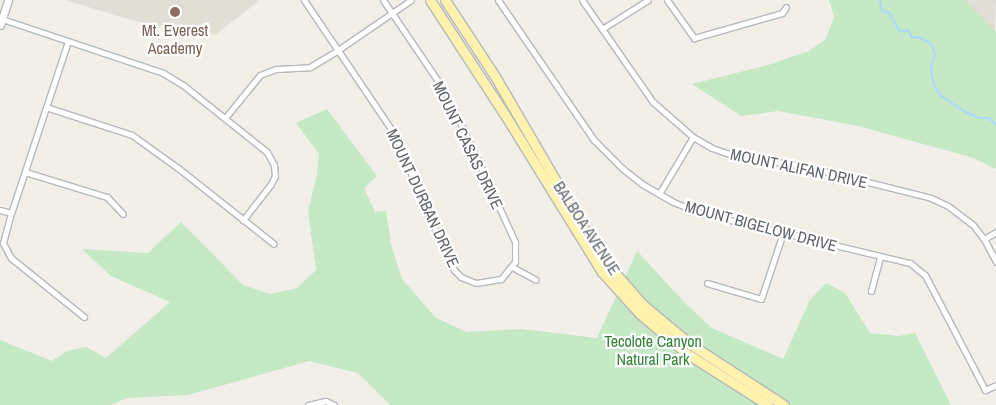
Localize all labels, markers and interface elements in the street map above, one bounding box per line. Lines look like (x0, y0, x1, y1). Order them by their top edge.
marker: Mt. Everest Academy (169, 6, 181, 18)
place label: Mt. Everest Academy (142, 20, 208, 58)
street label: MOUNT CASAS DRIVE (429, 78, 507, 212)
street label: MOUNT DURBAN DRIVE (382, 126, 464, 270)
street label: MOUNT ALIFAN DRIVE (728, 144, 870, 192)
street label: BALBOA AVENUE (549, 177, 625, 279)
street label: MOUNT BIGELOW DRIVE (683, 196, 839, 256)
park label: Tecolote Canyon Natural Park (604, 331, 702, 369)

